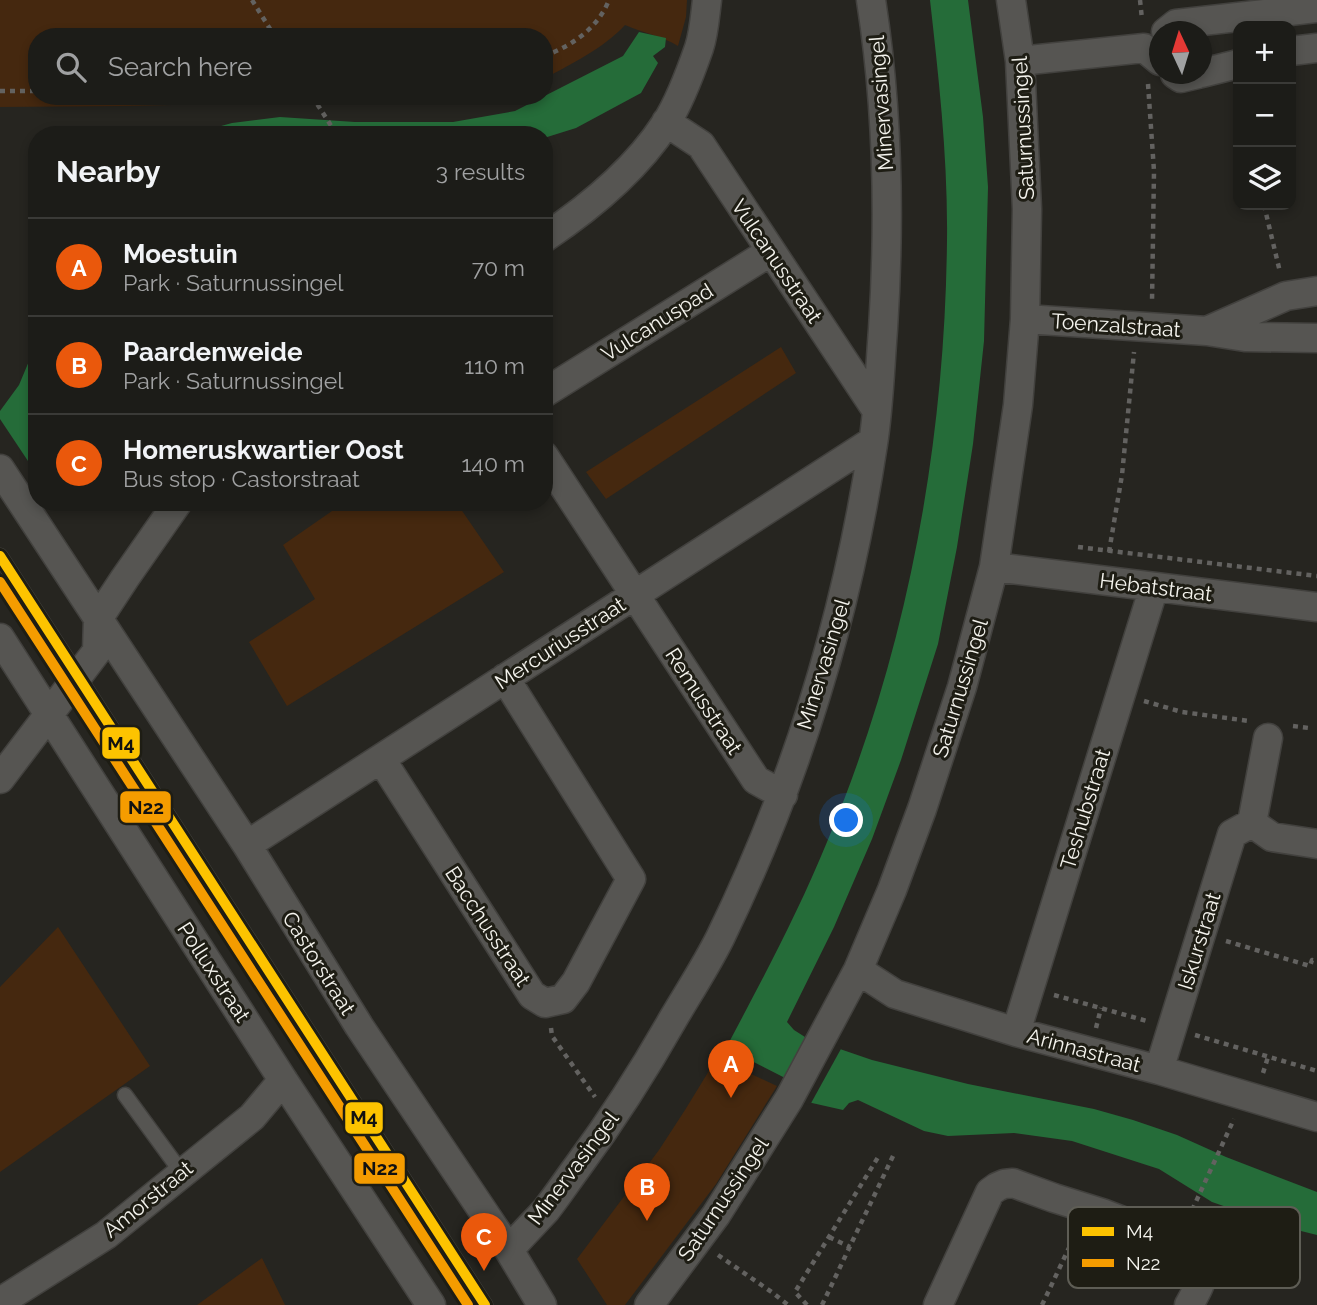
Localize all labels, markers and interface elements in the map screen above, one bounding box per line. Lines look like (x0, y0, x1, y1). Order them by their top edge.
north arrow (1149, 21, 1212, 84)
map controls (1233, 21, 1296, 210)
button: + (1233, 21, 1296, 84)
search box (28, 28, 553, 105)
street label: Minervasingel (864, 34, 898, 171)
icon: search (52, 48, 90, 86)
text: Search here (108, 52, 252, 82)
street label: Saturnussingel (1007, 55, 1039, 200)
button: − (1233, 84, 1296, 147)
button: layers (1233, 147, 1296, 210)
text: Nearby (56, 154, 160, 189)
text: 3 results (436, 158, 525, 185)
street label: Vulcanusstraat (726, 194, 828, 328)
text: Moestuin (123, 239, 238, 269)
text: A (71, 254, 87, 281)
text: 70 m (472, 254, 525, 281)
text: Park · Saturnussingel (123, 269, 344, 296)
street label: Vulcanuspad (597, 278, 717, 366)
street label: Toenzalstraat (1051, 308, 1181, 342)
text: Paardenweide (123, 337, 303, 367)
text: B (71, 352, 87, 379)
text: 110 m (464, 352, 525, 379)
text: Park · Saturnussingel (123, 367, 344, 394)
text: Homeruskwartier Oost (123, 435, 404, 465)
text: C (71, 450, 87, 477)
text: 140 m (462, 450, 525, 477)
text: Bus stop · Castorstraat (123, 465, 360, 492)
street label: Hebatstraat (1098, 568, 1214, 606)
street label: Mercuriusstraat (490, 592, 630, 694)
street label: Minervasingel (791, 595, 855, 732)
street label: Saturnussingel (927, 615, 993, 760)
street label: Remusstraat (660, 643, 748, 759)
line badge: M4 (101, 726, 141, 760)
text: M4 (107, 732, 135, 754)
street label: Teshubstraat (1055, 746, 1115, 872)
line badge: N22 (119, 790, 172, 824)
text: N22 (128, 796, 164, 818)
your location (829, 803, 863, 837)
street label: Bacchusstraat (440, 861, 536, 991)
street label: Iskurstraat (1172, 889, 1226, 993)
street label: Castorstraat (277, 907, 361, 1019)
street label: Polluxstraat (172, 917, 256, 1027)
street label: Arinnastraat (1025, 1023, 1143, 1077)
pin: A (708, 1040, 754, 1098)
line badge: M4 (344, 1101, 384, 1135)
text: M4 (350, 1106, 378, 1128)
street label: Minervasingel (522, 1106, 624, 1230)
street label: Saturnussingel (672, 1132, 774, 1266)
line badge: N22 (353, 1152, 406, 1185)
street label: Amorstraat (98, 1155, 198, 1243)
text: N22 (362, 1157, 398, 1179)
pin: B (624, 1163, 670, 1221)
legend (1068, 1207, 1300, 1288)
pin: C (461, 1213, 507, 1271)
text: M4 (1126, 1220, 1153, 1242)
text: N22 (1126, 1252, 1160, 1274)

